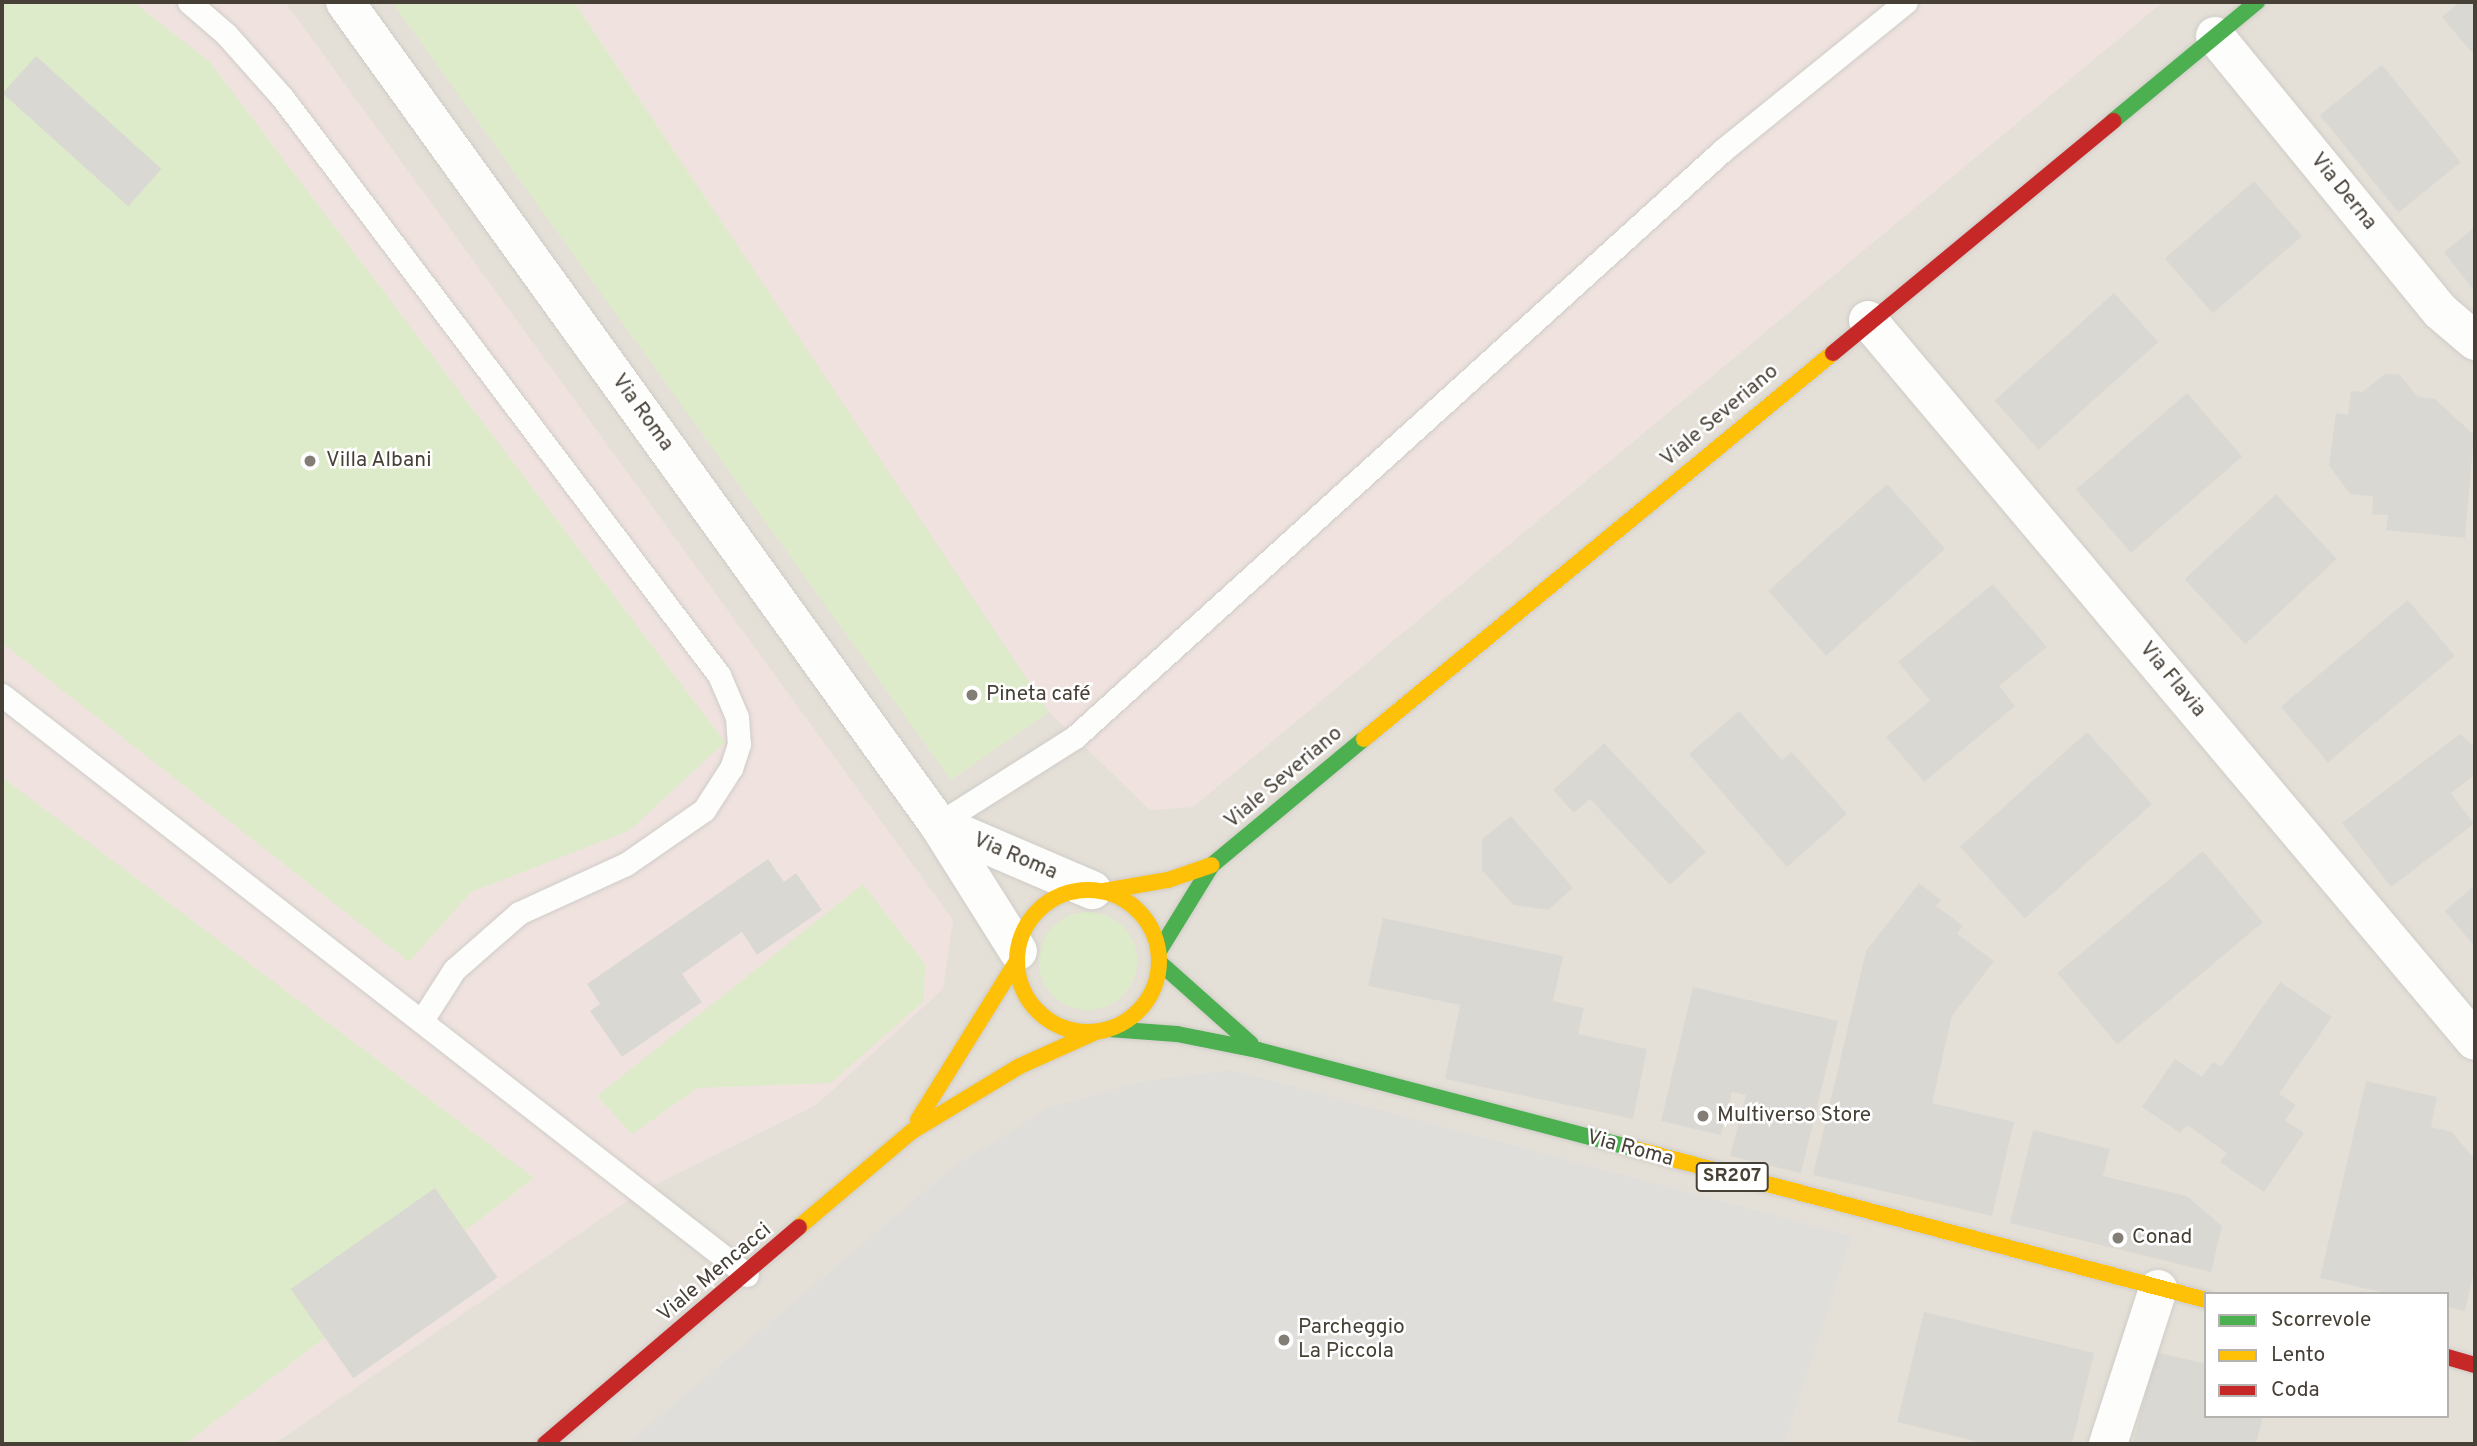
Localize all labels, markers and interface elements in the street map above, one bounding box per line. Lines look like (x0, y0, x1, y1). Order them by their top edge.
street label: Via Derna (2304, 148, 2382, 236)
street label: Viale Severiano (1656, 360, 1784, 472)
street label: Via Roma (606, 370, 678, 456)
place label: Villa Albani (326, 448, 432, 474)
marker: Villa Albani (300, 451, 320, 471)
street label: Via Flavia (2133, 637, 2211, 723)
place label: Pineta café (986, 682, 1091, 708)
marker: Pineta café (964, 687, 980, 703)
street label: Viale Severiano (1220, 722, 1348, 834)
street label: Via Roma (969, 828, 1061, 886)
place label: Multiverso Store (1717, 1103, 1871, 1129)
marker: Multiverso Store (1695, 1108, 1711, 1124)
street label: Via Roma (1584, 1125, 1676, 1173)
road number: SR207 (1695, 1162, 1769, 1192)
street label: Viale Mencacci (653, 1218, 777, 1328)
place label: Conad (2132, 1225, 2192, 1251)
marker: Conad (2110, 1230, 2126, 1246)
legend (2204, 1292, 2449, 1418)
text: Scorrevole (2271, 1307, 2371, 1334)
place label: Parcheggio La Piccola (1298, 1315, 1405, 1365)
marker: Parcheggio La Piccola (1276, 1332, 1292, 1348)
text: Lento (2271, 1342, 2325, 1369)
text: Coda (2271, 1377, 2320, 1404)

